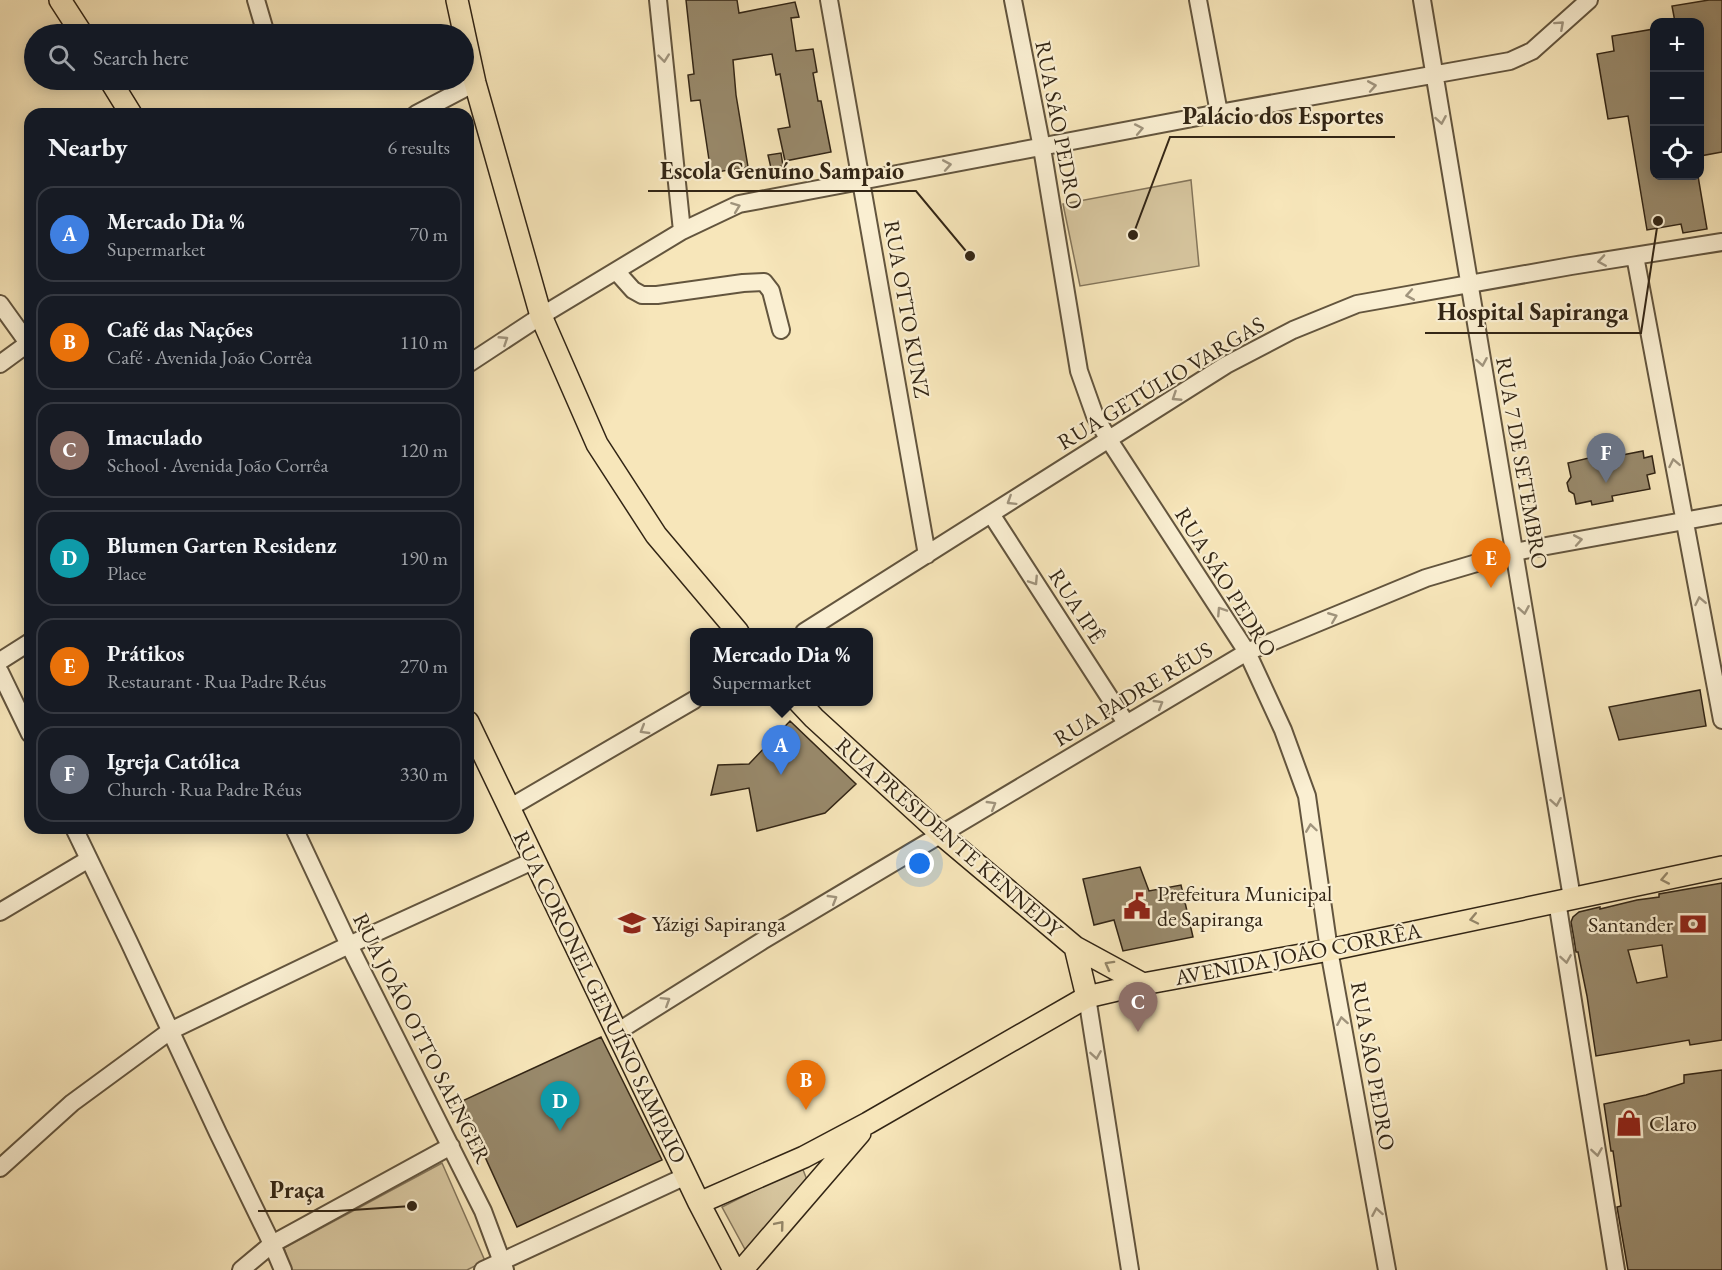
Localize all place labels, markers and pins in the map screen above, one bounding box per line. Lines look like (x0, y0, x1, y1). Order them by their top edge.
callout: Palácio dos Esportes (1170, 95, 1395, 137)
callout: Escola Genuíno Sampaio (648, 149, 916, 191)
callout: Hospital Sapiranga (1425, 291, 1641, 333)
pin: F (1586, 434, 1626, 483)
pin: E (1472, 538, 1510, 588)
pin: A (762, 726, 800, 775)
place label: Prefeitura Municipal de Sapiranga (1157, 879, 1332, 933)
public building icon: Prefeitura Municipal de Sapiranga (1122, 891, 1152, 921)
school or university icon: Yázigi Sapiranga (617, 908, 647, 938)
place label: Yázigi Sapiranga (652, 909, 786, 938)
bank icon: Santander (1678, 909, 1708, 939)
place label: Santander (1588, 910, 1674, 939)
pin: C (1118, 982, 1158, 1032)
pin: B (786, 1060, 826, 1110)
pin: D (540, 1082, 580, 1131)
shop icon: Claro (1614, 1108, 1644, 1138)
place label: Claro (1649, 1109, 1697, 1138)
callout: Praça (258, 1169, 337, 1211)

